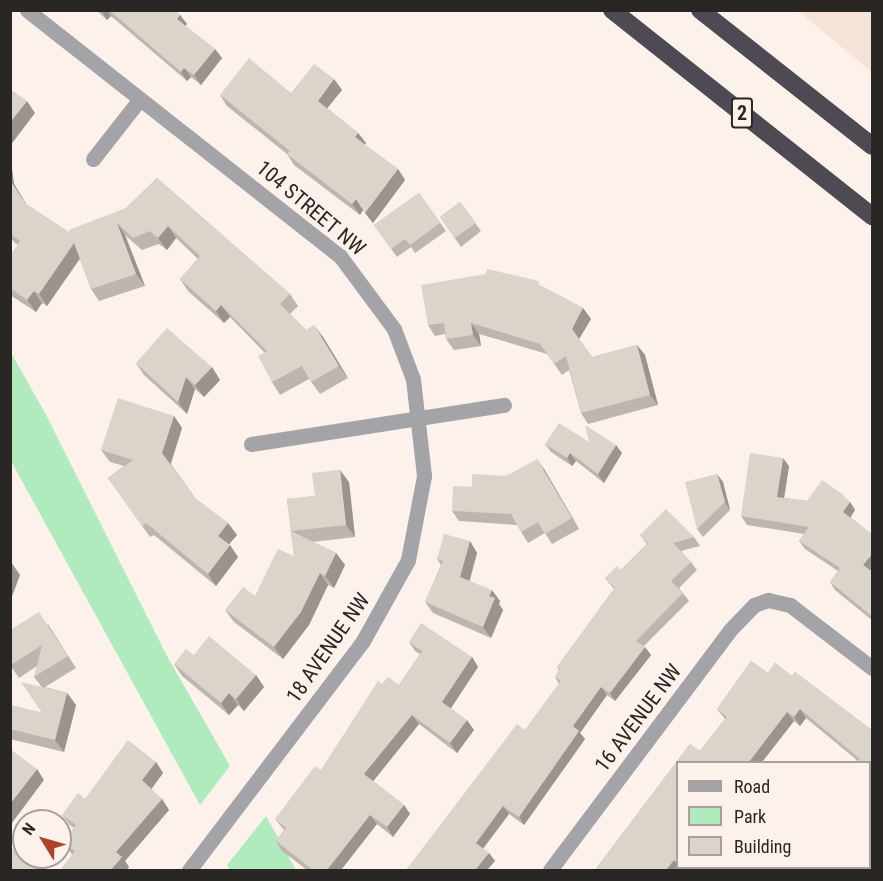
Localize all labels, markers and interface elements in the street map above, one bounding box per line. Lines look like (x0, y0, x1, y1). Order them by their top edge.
road number: 2 (730, 96, 754, 130)
street label: 104 STREET NW (251, 155, 371, 261)
street label: 18 AVENUE NW (281, 588, 375, 708)
street label: 16 AVENUE NW (589, 659, 687, 777)
legend (676, 761, 871, 869)
text: Road (734, 776, 770, 797)
text: Park (734, 806, 766, 827)
north arrow (12, 809, 72, 869)
text: N (18, 819, 39, 839)
text: Building (734, 836, 791, 857)

